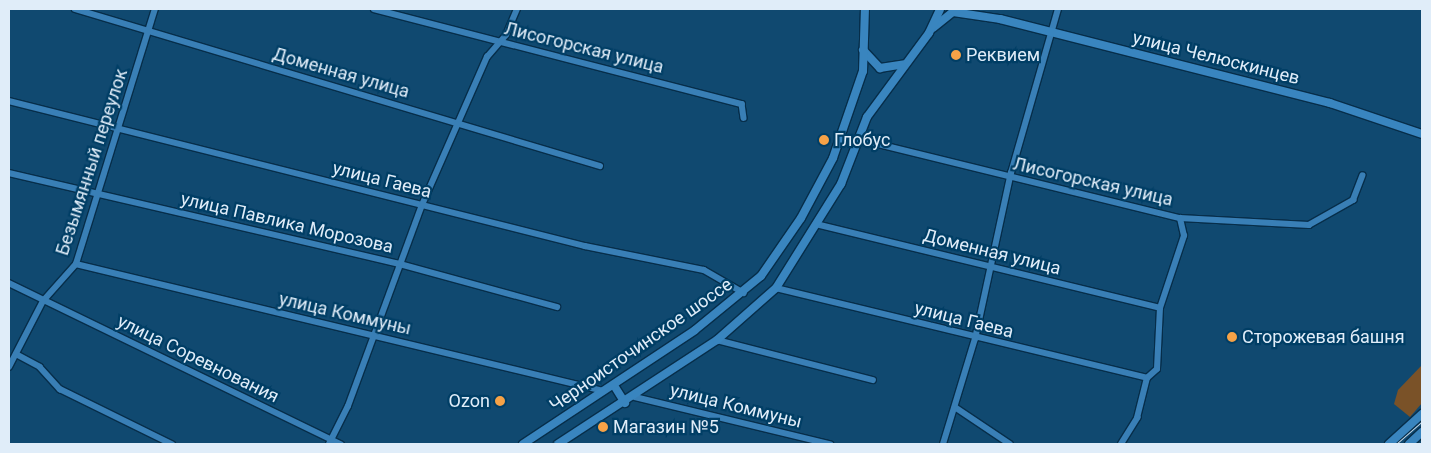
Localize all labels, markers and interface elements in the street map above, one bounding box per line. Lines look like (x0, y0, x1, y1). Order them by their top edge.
street label: Лисогорская улица (502, 18, 666, 78)
street label: улица Челюскинцев (1130, 27, 1302, 89)
street label: Доменная улица (270, 43, 412, 103)
place label: Реквием (966, 44, 1040, 66)
marker: Реквием (950, 49, 962, 61)
street label: Безымянный переулок (52, 66, 132, 258)
place label: Глобус (834, 129, 890, 151)
marker: Глобус (818, 134, 830, 146)
street label: Лисогорская улица (1011, 153, 1175, 211)
street label: улица Гаева (330, 157, 434, 203)
street label: улица Павлика Морозова (179, 188, 395, 258)
street label: Доменная улица (921, 224, 1063, 280)
street label: Черноисточинское шоссе (546, 274, 736, 416)
street label: улица Коммуны (277, 288, 413, 340)
street label: улица Гаева (912, 297, 1016, 343)
street label: улица Соревнования (114, 310, 282, 408)
place label: Сторожевая башня (1242, 326, 1405, 348)
marker: Сторожевая башня (1226, 331, 1238, 343)
street label: улица Коммуны (668, 379, 804, 433)
place label: Ozon (449, 390, 490, 412)
marker: Ozon (494, 395, 506, 407)
place label: Магазин №5 (613, 416, 719, 438)
marker: Магазин №5 (597, 421, 609, 433)

